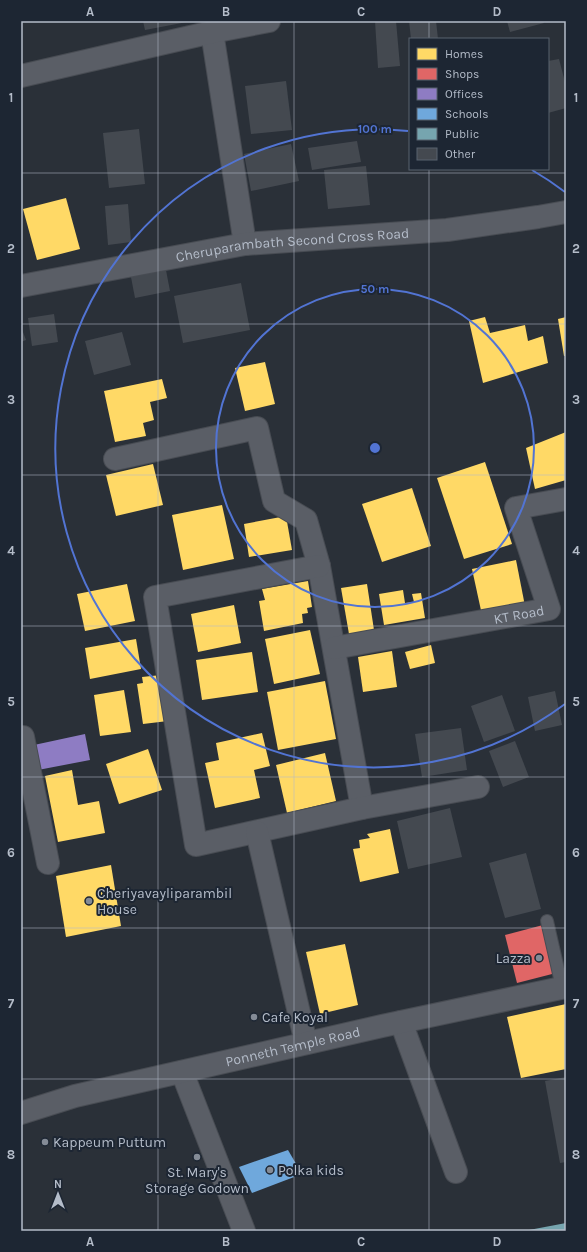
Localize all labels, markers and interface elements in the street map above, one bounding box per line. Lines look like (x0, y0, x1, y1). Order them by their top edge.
text: A (86, 4, 94, 19)
text: B (222, 4, 230, 19)
text: C (357, 4, 365, 19)
text: D (493, 4, 502, 19)
legend (409, 38, 549, 170)
text: Homes (445, 47, 483, 61)
text: Shops (445, 67, 479, 81)
text: Offices (445, 87, 483, 101)
text: 1 (9, 90, 13, 105)
text: 1 (574, 90, 578, 105)
text: Schools (445, 107, 488, 121)
text: 100 m (358, 122, 392, 136)
text: Public (445, 127, 479, 141)
text: Other (445, 147, 476, 161)
street label: Cheruparambath Second Cross Road (174, 225, 410, 266)
text: 2 (7, 241, 15, 256)
text: 2 (572, 241, 580, 256)
text: 50 m (361, 282, 390, 296)
text: 3 (7, 392, 15, 407)
text: 3 (572, 392, 580, 407)
centre of rings (368, 441, 382, 455)
text: 4 (7, 543, 15, 558)
text: 4 (572, 543, 580, 558)
street label: KT Road (492, 602, 546, 628)
text: 5 (7, 694, 15, 709)
text: 5 (572, 694, 580, 709)
text: 6 (7, 845, 15, 860)
text: 6 (572, 845, 580, 860)
place label: Cheriyavayliparambil House (97, 885, 232, 918)
marker: Cheriyavayliparambil House (84, 896, 94, 906)
place label: Lazza (496, 950, 531, 967)
marker: Lazza (534, 953, 544, 963)
text: 7 (8, 996, 15, 1011)
text: 7 (573, 996, 580, 1011)
place label: Cafe Koyal (262, 1009, 328, 1026)
marker: Cafe Koyal (249, 1012, 259, 1022)
street label: Ponneth Temple Road (224, 1023, 362, 1070)
place label: Kappeum Puttum (53, 1134, 166, 1151)
marker: Kappeum Puttum (40, 1137, 50, 1147)
text: 8 (7, 1147, 15, 1162)
text: 8 (572, 1147, 580, 1162)
marker: St. Mary's Storage Godown (192, 1152, 202, 1162)
place label: Polka kids (278, 1162, 344, 1179)
place label: St. Mary's Storage Godown (145, 1164, 249, 1197)
marker: Polka kids (265, 1165, 275, 1175)
north arrow (38, 1174, 78, 1214)
text: N (54, 1178, 62, 1191)
text: A (86, 1234, 94, 1249)
text: B (222, 1234, 230, 1249)
text: C (357, 1234, 365, 1249)
text: D (493, 1234, 502, 1249)

